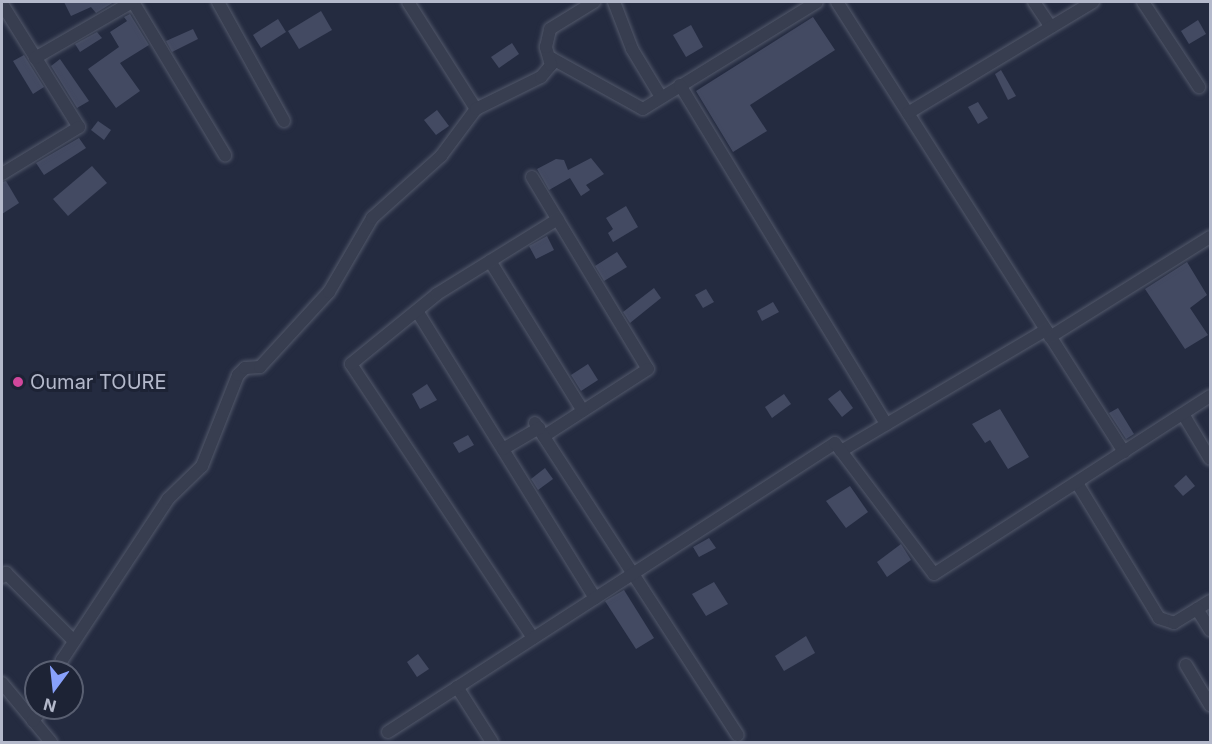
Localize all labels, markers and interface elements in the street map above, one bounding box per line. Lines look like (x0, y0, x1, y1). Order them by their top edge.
place label: Oumar TOURE (30, 370, 166, 394)
marker: Oumar TOURE (11, 375, 25, 389)
north arrow (24, 660, 84, 720)
text: N (41, 694, 58, 717)

